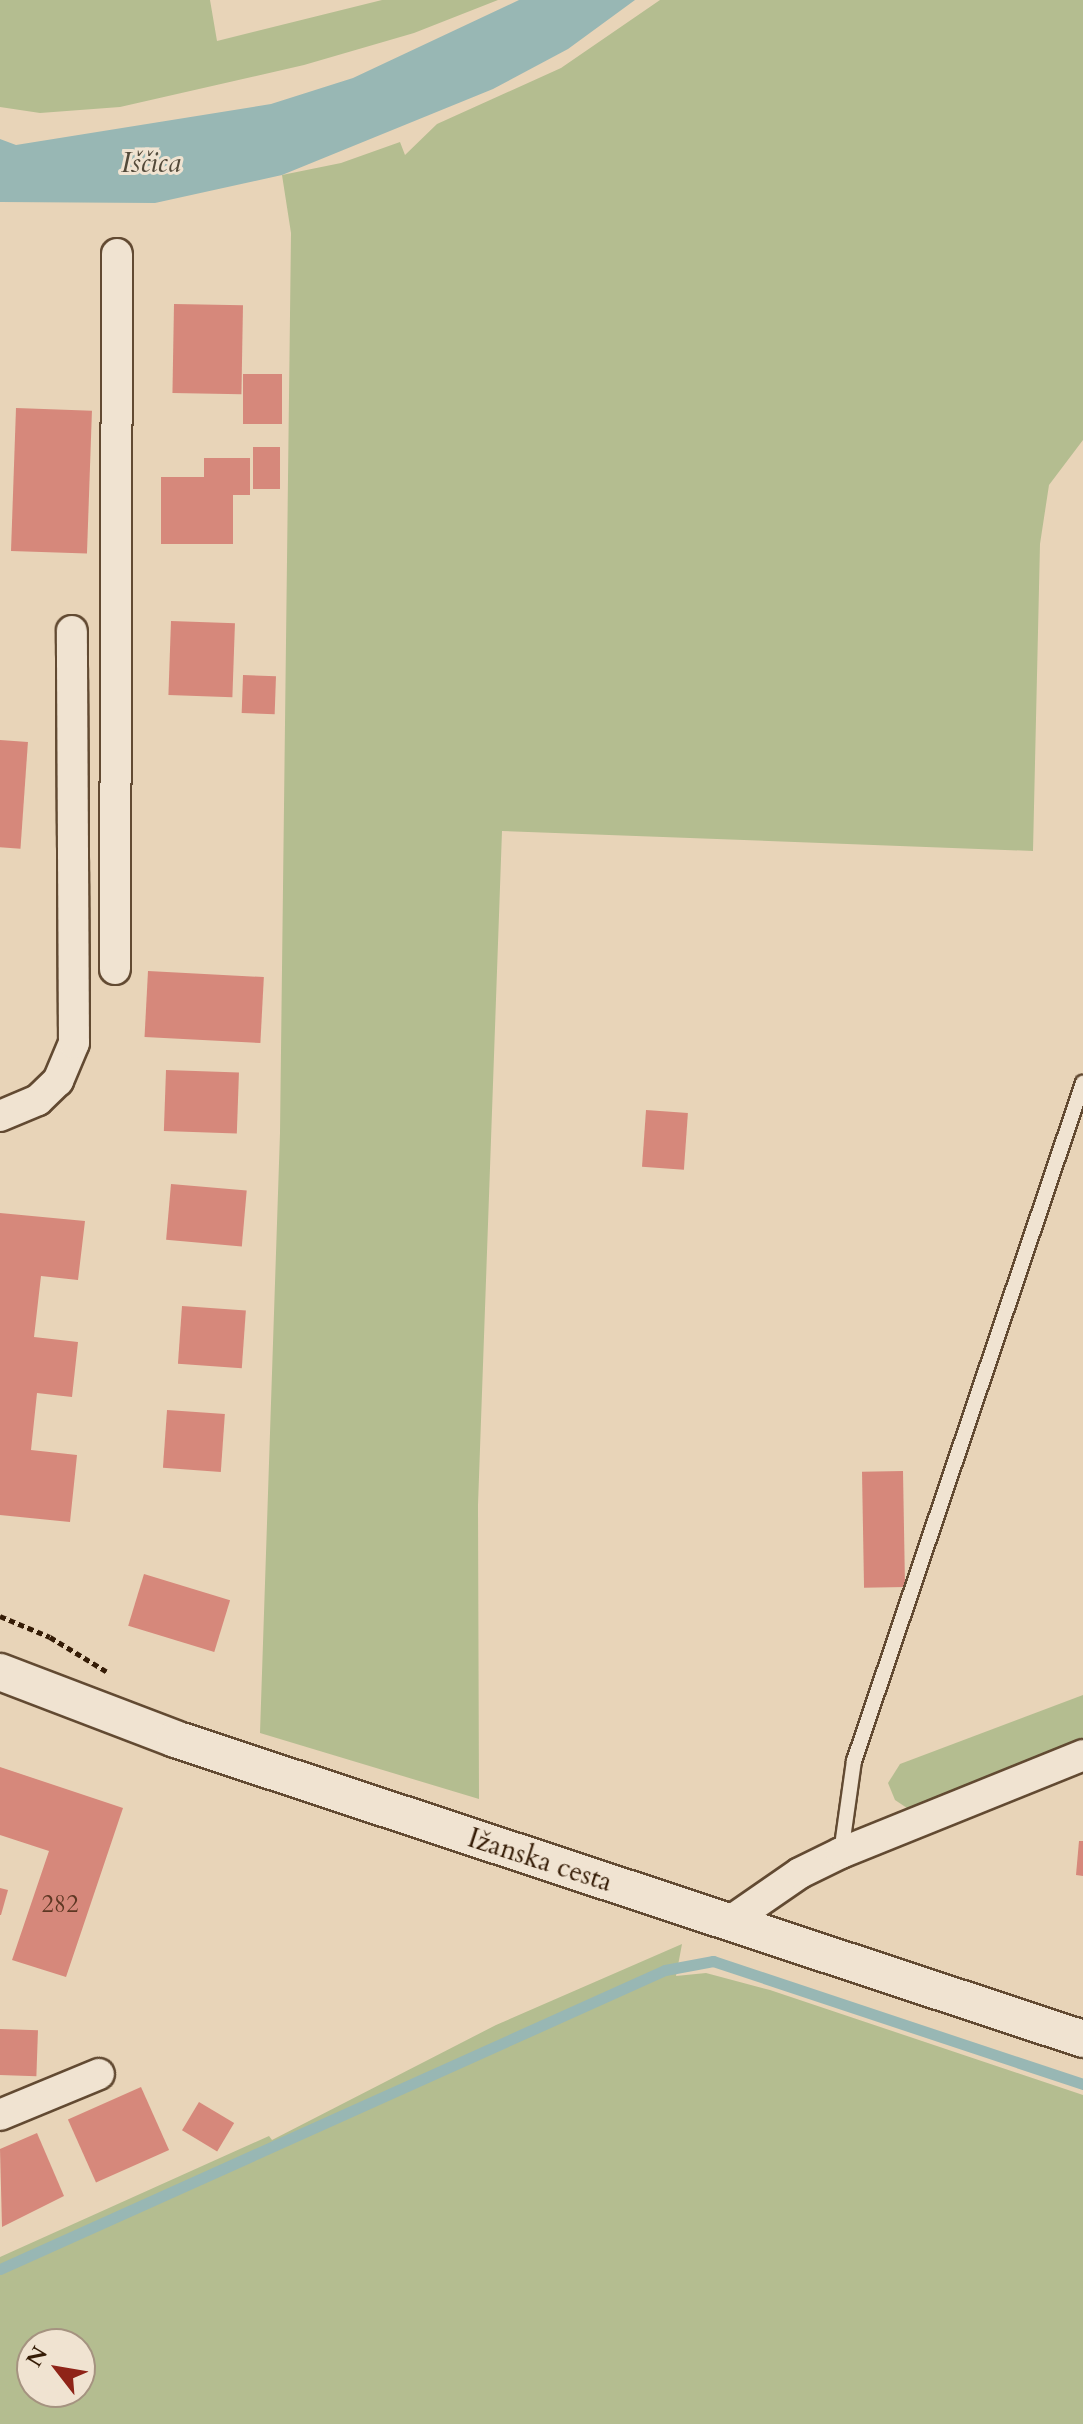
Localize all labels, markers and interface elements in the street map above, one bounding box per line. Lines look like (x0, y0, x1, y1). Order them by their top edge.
water label: Iščica (121, 145, 181, 181)
street label: Ižanska cesta (464, 1821, 616, 1899)
house number: 282 (42, 1891, 78, 1919)
north arrow (16, 2328, 96, 2408)
text: N (19, 2341, 55, 2373)

